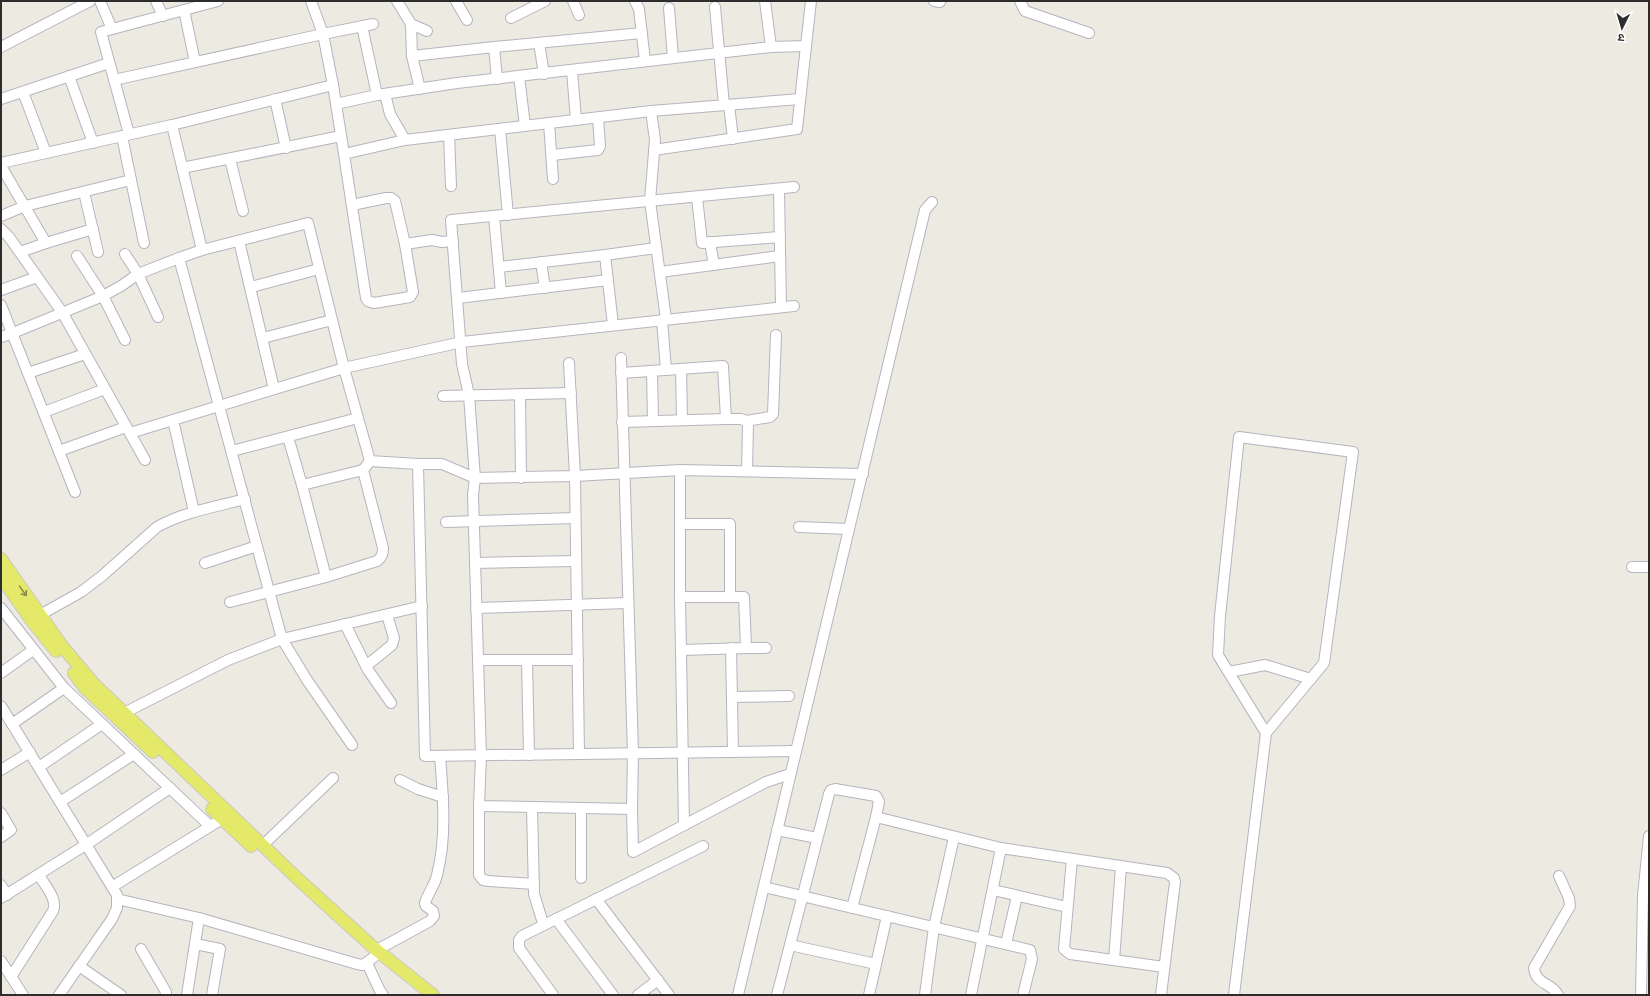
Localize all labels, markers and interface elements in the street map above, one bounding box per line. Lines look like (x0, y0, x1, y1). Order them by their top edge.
north arrow (1602, 8, 1642, 48)
text: उ (1617, 32, 1625, 45)
one-way arrow (19, 585, 27, 596)

